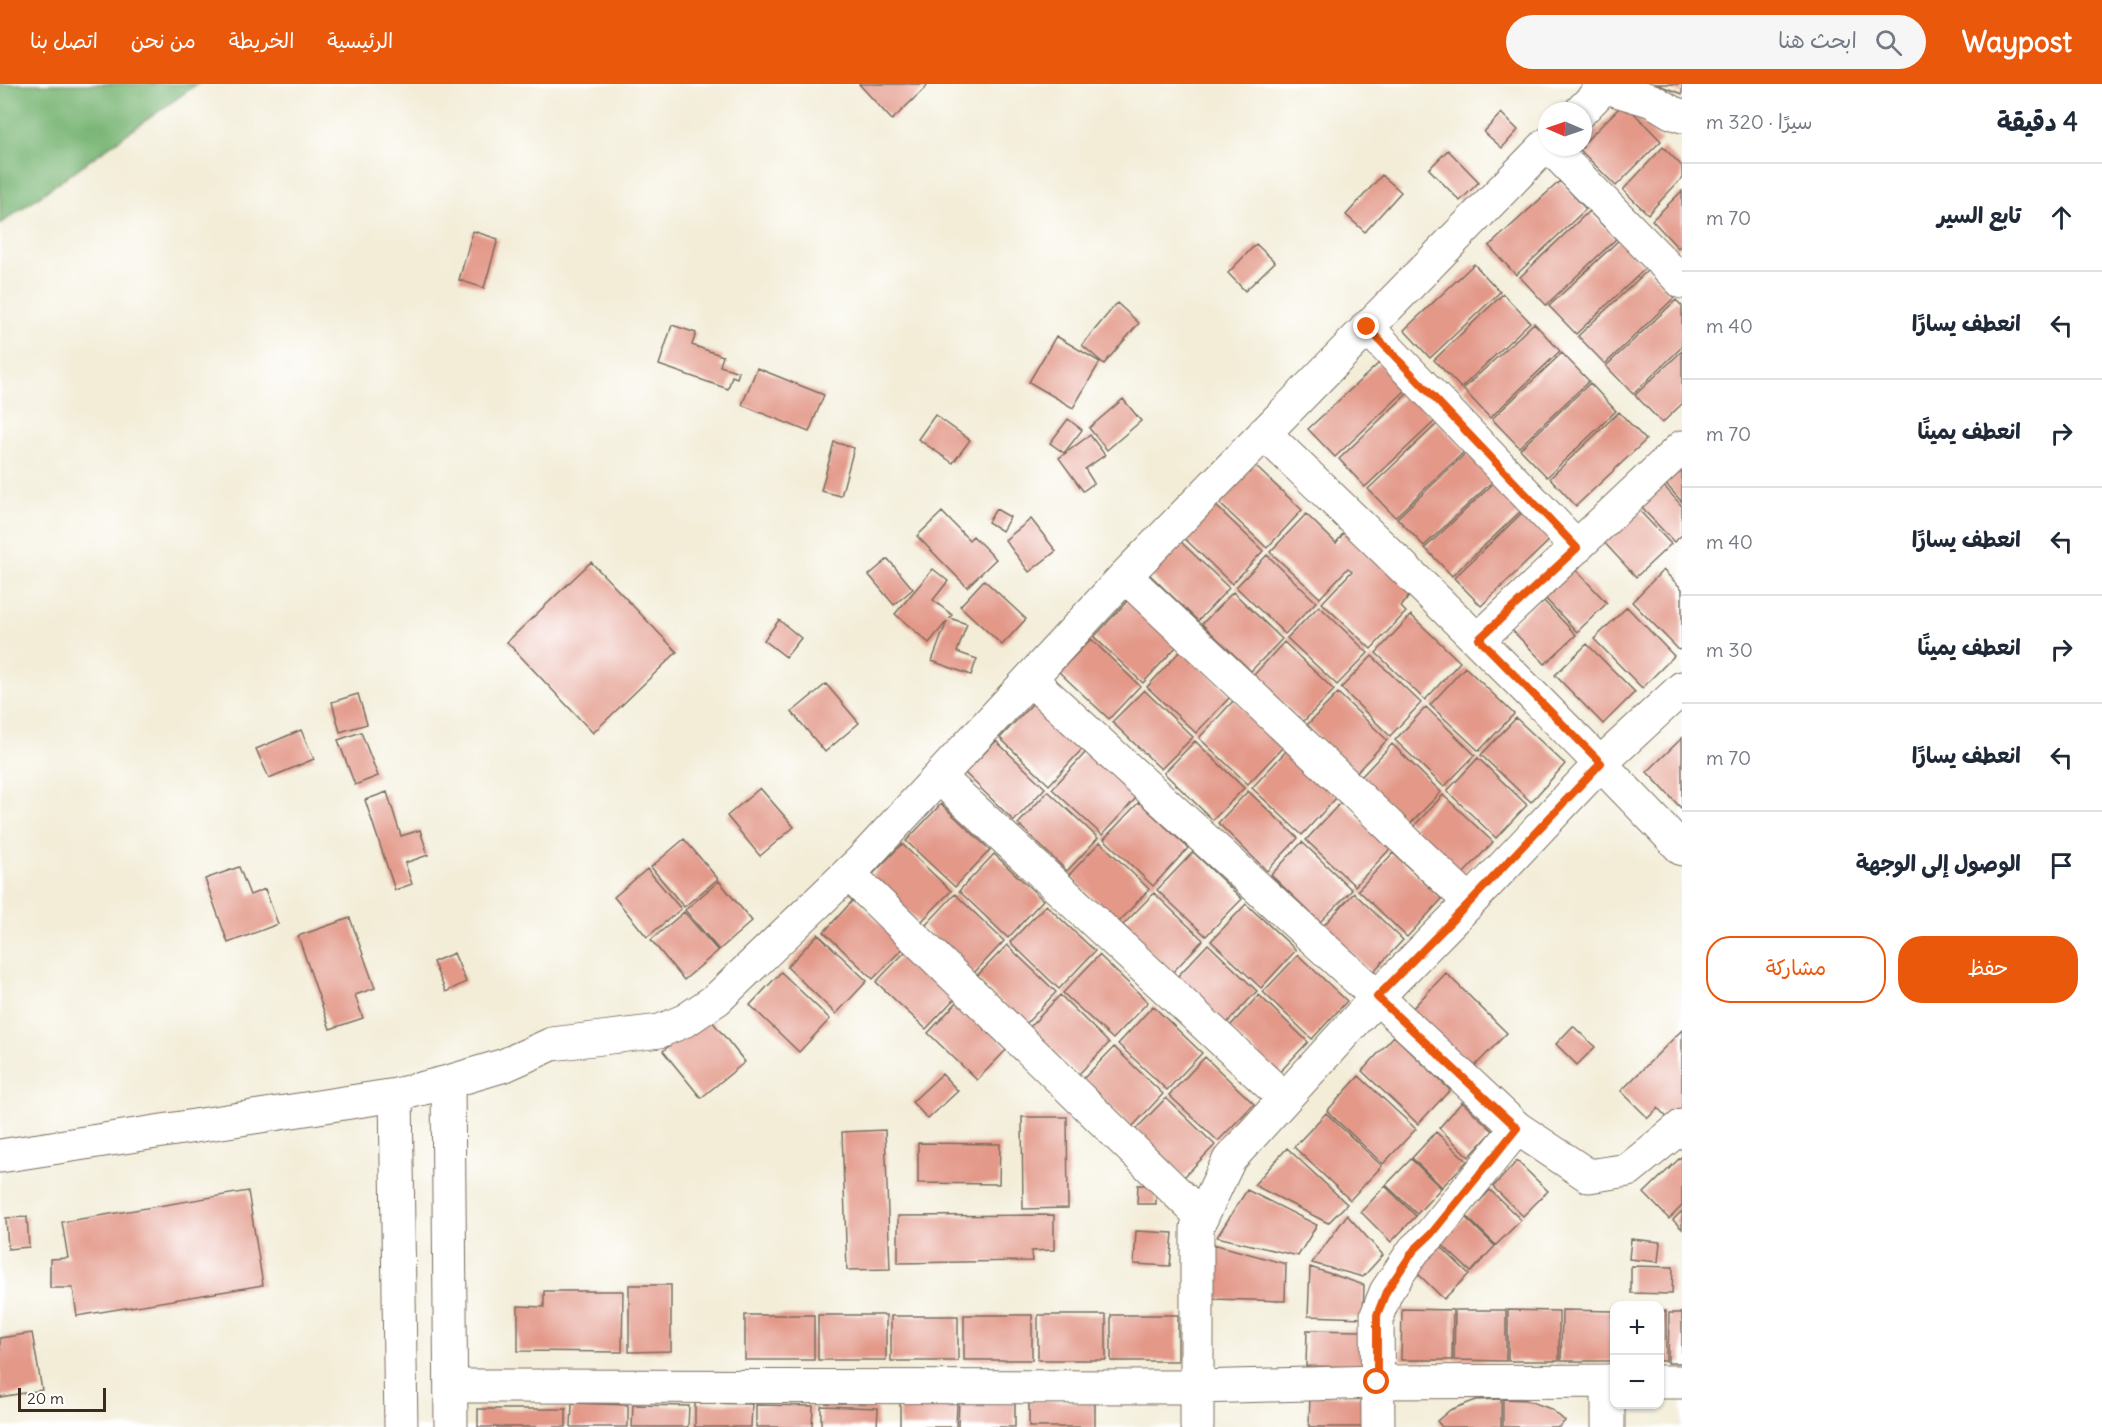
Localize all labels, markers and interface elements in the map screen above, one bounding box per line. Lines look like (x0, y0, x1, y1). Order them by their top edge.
search box (1506, 15, 1926, 69)
text: Waypost (1962, 24, 2072, 60)
text: ابحث هنا (1778, 26, 1857, 54)
icon: search (1872, 26, 1905, 59)
text: اتصل بنا (30, 27, 98, 54)
text: من نحن (131, 27, 196, 54)
text: الخريطة (229, 27, 294, 54)
text: الرئيسية (327, 27, 393, 54)
north arrow (1538, 102, 1592, 156)
text: 4 دقيقة (1997, 105, 2078, 138)
text: سيرًا · 320 m (1706, 109, 1813, 134)
text: تابع السير (1937, 201, 2021, 229)
icon: ahead (2045, 201, 2078, 234)
text: 70 m (1706, 205, 1751, 230)
text: انعطف يسارًا (1912, 309, 2021, 337)
icon: left (2045, 309, 2078, 342)
route end (1353, 313, 1379, 339)
text: 40 m (1706, 313, 1753, 338)
text: انعطف يمينًا (1918, 417, 2021, 445)
icon: right (2045, 417, 2078, 450)
text: 70 m (1706, 421, 1751, 446)
text: انعطف يسارًا (1912, 525, 2021, 553)
icon: left (2045, 525, 2078, 558)
text: 40 m (1706, 529, 1753, 554)
text: انعطف يمينًا (1918, 633, 2021, 661)
icon: right (2045, 633, 2078, 666)
text: 30 m (1706, 637, 1753, 662)
text: انعطف يسارًا (1912, 741, 2021, 769)
icon: left (2045, 741, 2078, 774)
text: 70 m (1706, 745, 1751, 770)
text: الوصول إلى الوجهة (1856, 849, 2021, 877)
icon: arrive (2045, 849, 2078, 882)
button: مشاركة (1706, 936, 1886, 1003)
button: حفظ (1898, 936, 2078, 1003)
map controls (1610, 1301, 1664, 1409)
button: + (1610, 1301, 1664, 1355)
button: − (1610, 1355, 1664, 1409)
route start (1363, 1368, 1389, 1394)
scale bar (18, 1385, 106, 1412)
text: 20 m (27, 1388, 64, 1408)

